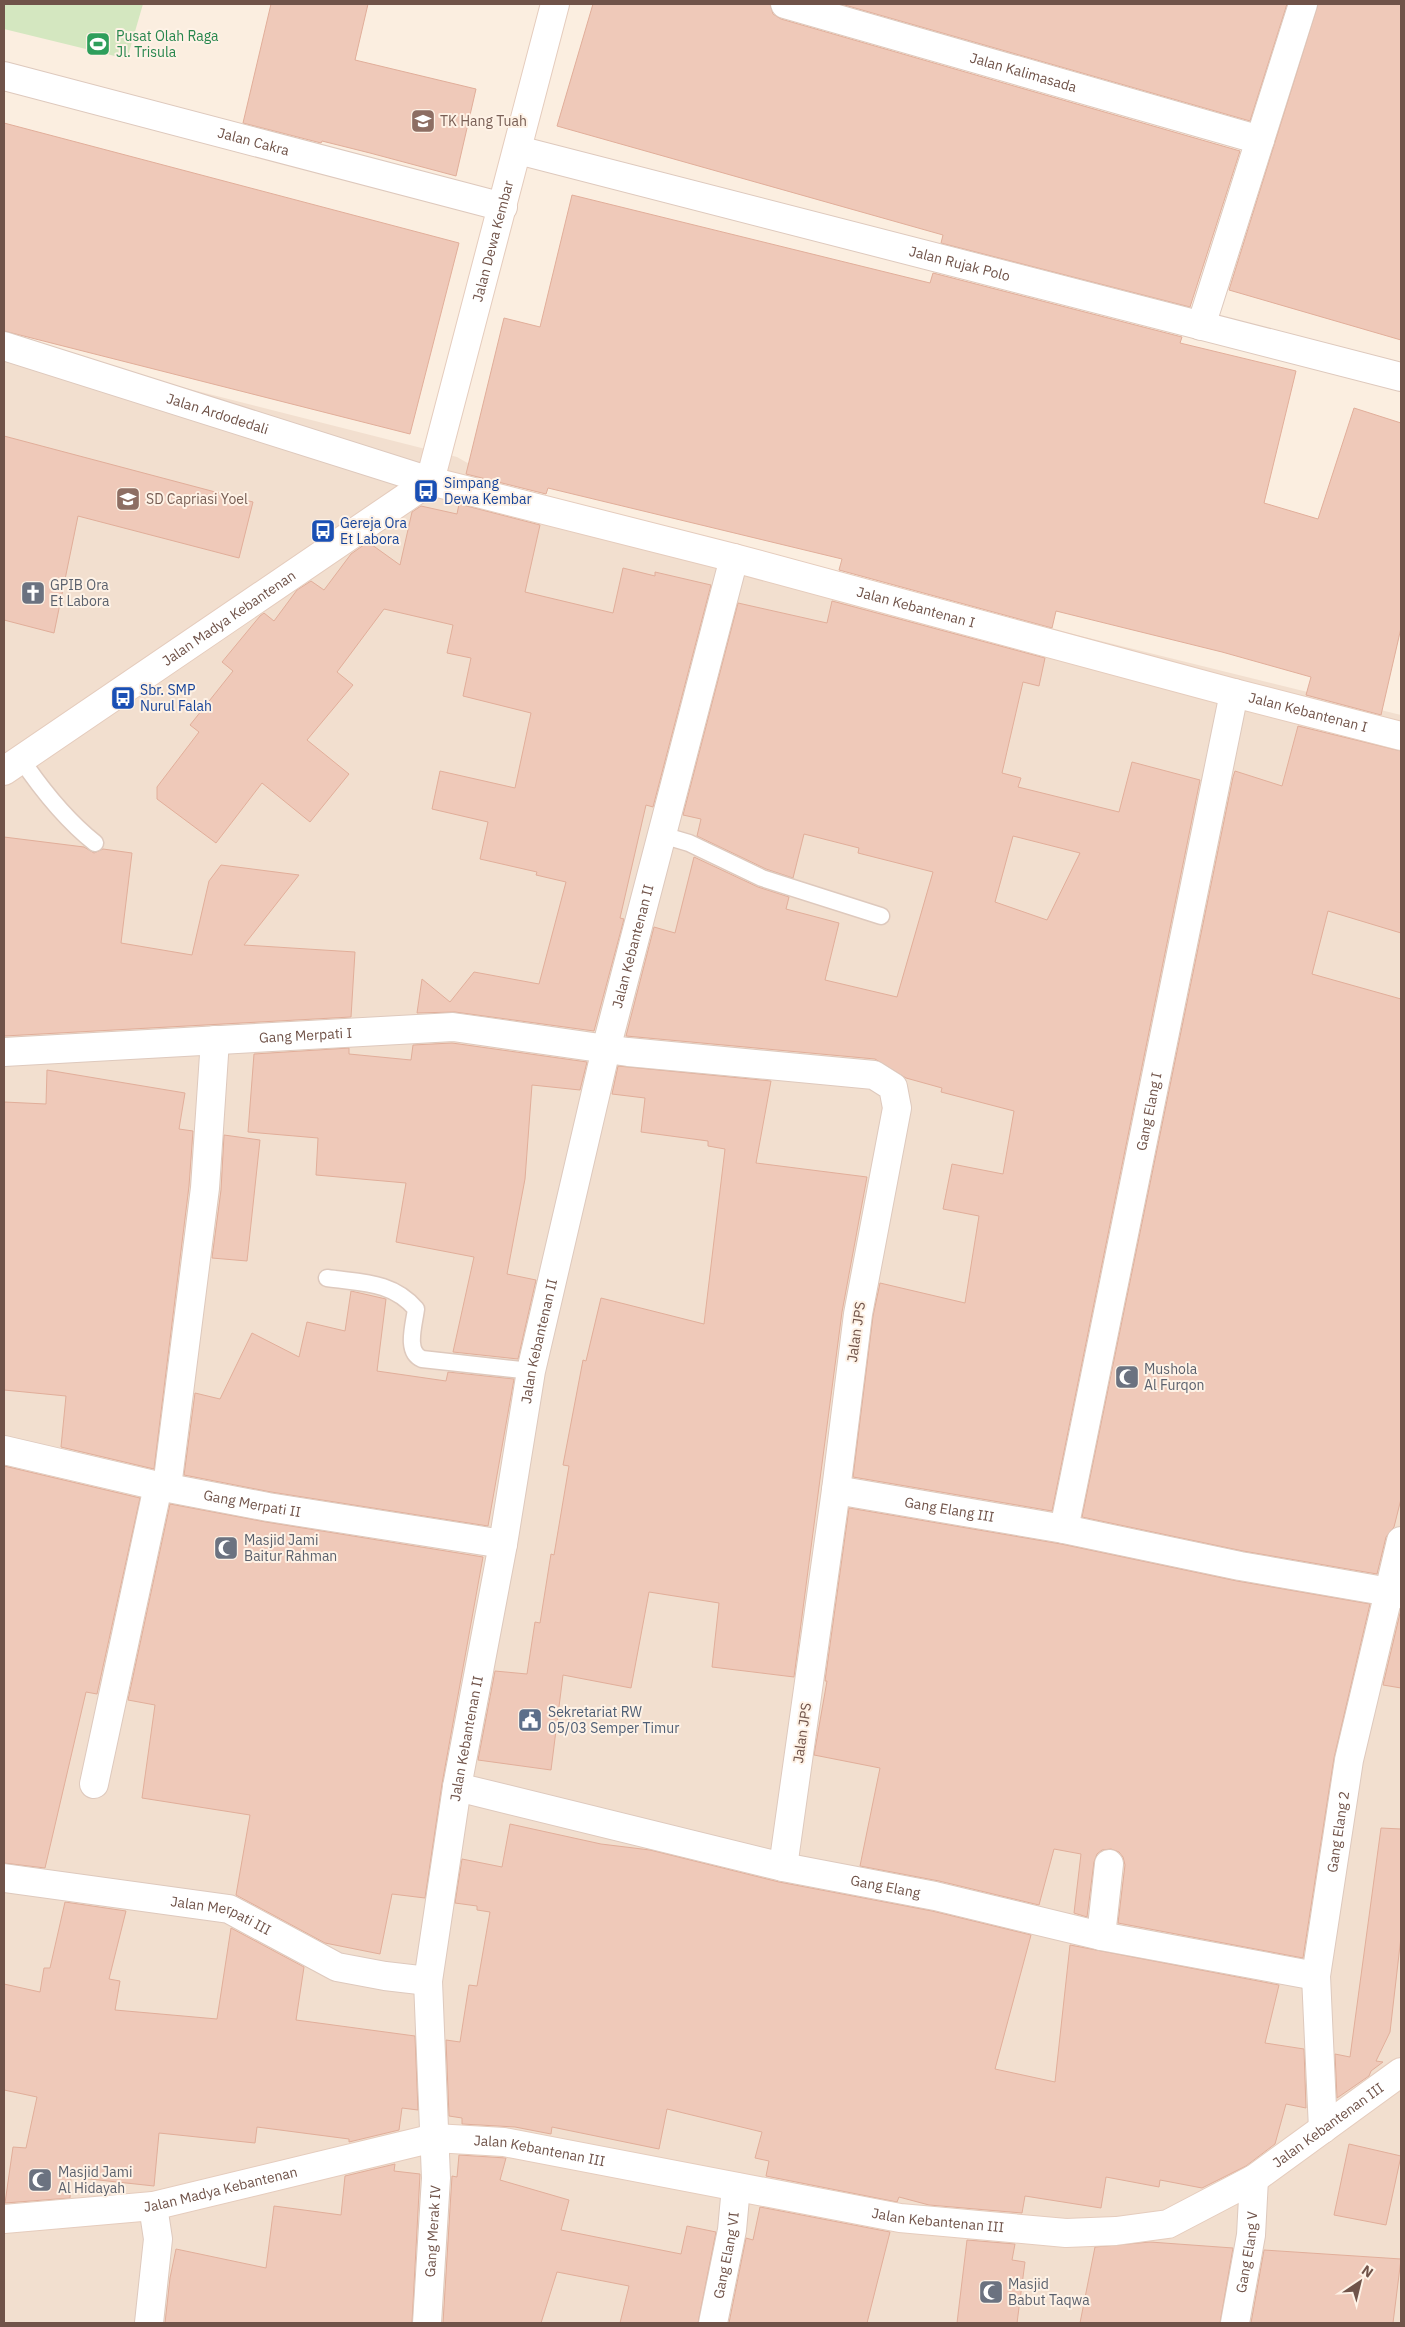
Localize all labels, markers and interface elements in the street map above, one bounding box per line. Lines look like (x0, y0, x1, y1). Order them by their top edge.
place label: Pusat Olah Raga Jl. Trisula (116, 27, 219, 61)
sports icon: Pusat Olah Raga Jl. Trisula (85, 31, 111, 57)
street label: Jalan Kalimasada (968, 48, 1079, 96)
school or university icon: TK Hang Tuah (410, 108, 436, 134)
place label: TK Hang Tuah (440, 112, 527, 130)
street label: Jalan Cakra (216, 123, 292, 160)
street label: Jalan Dewa Kembar (468, 178, 517, 304)
street label: Jalan Rujak Polo (907, 242, 1012, 285)
street label: Jalan Ardodedali (164, 389, 271, 438)
place label: Simpang Dewa Kembar (444, 474, 532, 508)
bus stop icon: Simpang Dewa Kembar (413, 478, 439, 504)
school or university icon: SD Capriasi Yoel (115, 486, 141, 512)
place label: SD Capriasi Yoel (146, 490, 248, 508)
place label: Gereja Ora Et Labora (340, 514, 407, 548)
bus stop icon: Gereja Ora Et Labora (310, 518, 336, 544)
street label: Jalan Madya Kebantenan (159, 566, 299, 670)
place label: GPIB Ora Et Labora (50, 576, 110, 610)
church icon: GPIB Ora Et Labora (20, 580, 46, 606)
street label: Jalan Kebantenan I (855, 583, 977, 632)
place label: Sbr. SMP Nurul Falah (140, 681, 212, 715)
bus stop icon: Sbr. SMP Nurul Falah (110, 685, 136, 711)
street label: Jalan Kebantenan I (1247, 688, 1369, 736)
street label: Jalan Kebantenan II (608, 882, 658, 1010)
street label: Gang Merpati I (259, 1024, 352, 1047)
street label: Gang Elang I (1132, 1071, 1166, 1152)
street label: Jalan Kebantenan II (517, 1277, 561, 1405)
street label: Jalan JPS (843, 1301, 869, 1363)
place label: Mushola Al Furqon (1144, 1360, 1204, 1394)
mosque icon: Mushola Al Furqon (1114, 1364, 1140, 1390)
street label: Gang Merpati II (202, 1486, 302, 1521)
street label: Gang Elang III (903, 1493, 996, 1526)
place label: Masjid Jami Baitur Rahman (244, 1531, 337, 1565)
mosque icon: Masjid Jami Baitur Rahman (213, 1535, 239, 1561)
street label: Jalan Kebantenan II (446, 1674, 487, 1802)
street label: Jalan JPS (789, 1702, 815, 1764)
place label: Sekretariat RW 05/03 Semper Timur (548, 1703, 679, 1737)
public building icon: Sekretariat RW 05/03 Semper Timur (517, 1707, 543, 1733)
street label: Gang Elang 2 (1323, 1790, 1353, 1874)
street label: Gang Elang (849, 1871, 922, 1902)
street label: Jalan Merpati III (169, 1892, 274, 1939)
street label: Jalan Kebantenan III (1269, 2079, 1387, 2171)
street label: Jalan Kebantenan III (473, 2131, 607, 2170)
street label: Jalan Madya Kebantenan (143, 2162, 299, 2216)
place label: Masjid Jami Al Hidayah (58, 2163, 132, 2197)
mosque icon: Masjid Jami Al Hidayah (27, 2167, 53, 2193)
street label: Gang Merak IV (421, 2184, 445, 2278)
street label: Jalan Kebantenan III (870, 2204, 1005, 2236)
street label: Gang Elang V (1232, 2210, 1261, 2294)
street label: Gang Elang VI (709, 2211, 743, 2300)
north arrow (1335, 2257, 1385, 2307)
text: N (1358, 2261, 1377, 2282)
place label: Masjid Babut Taqwa (1008, 2275, 1090, 2309)
mosque icon: Masjid Babut Taqwa (978, 2279, 1004, 2305)

